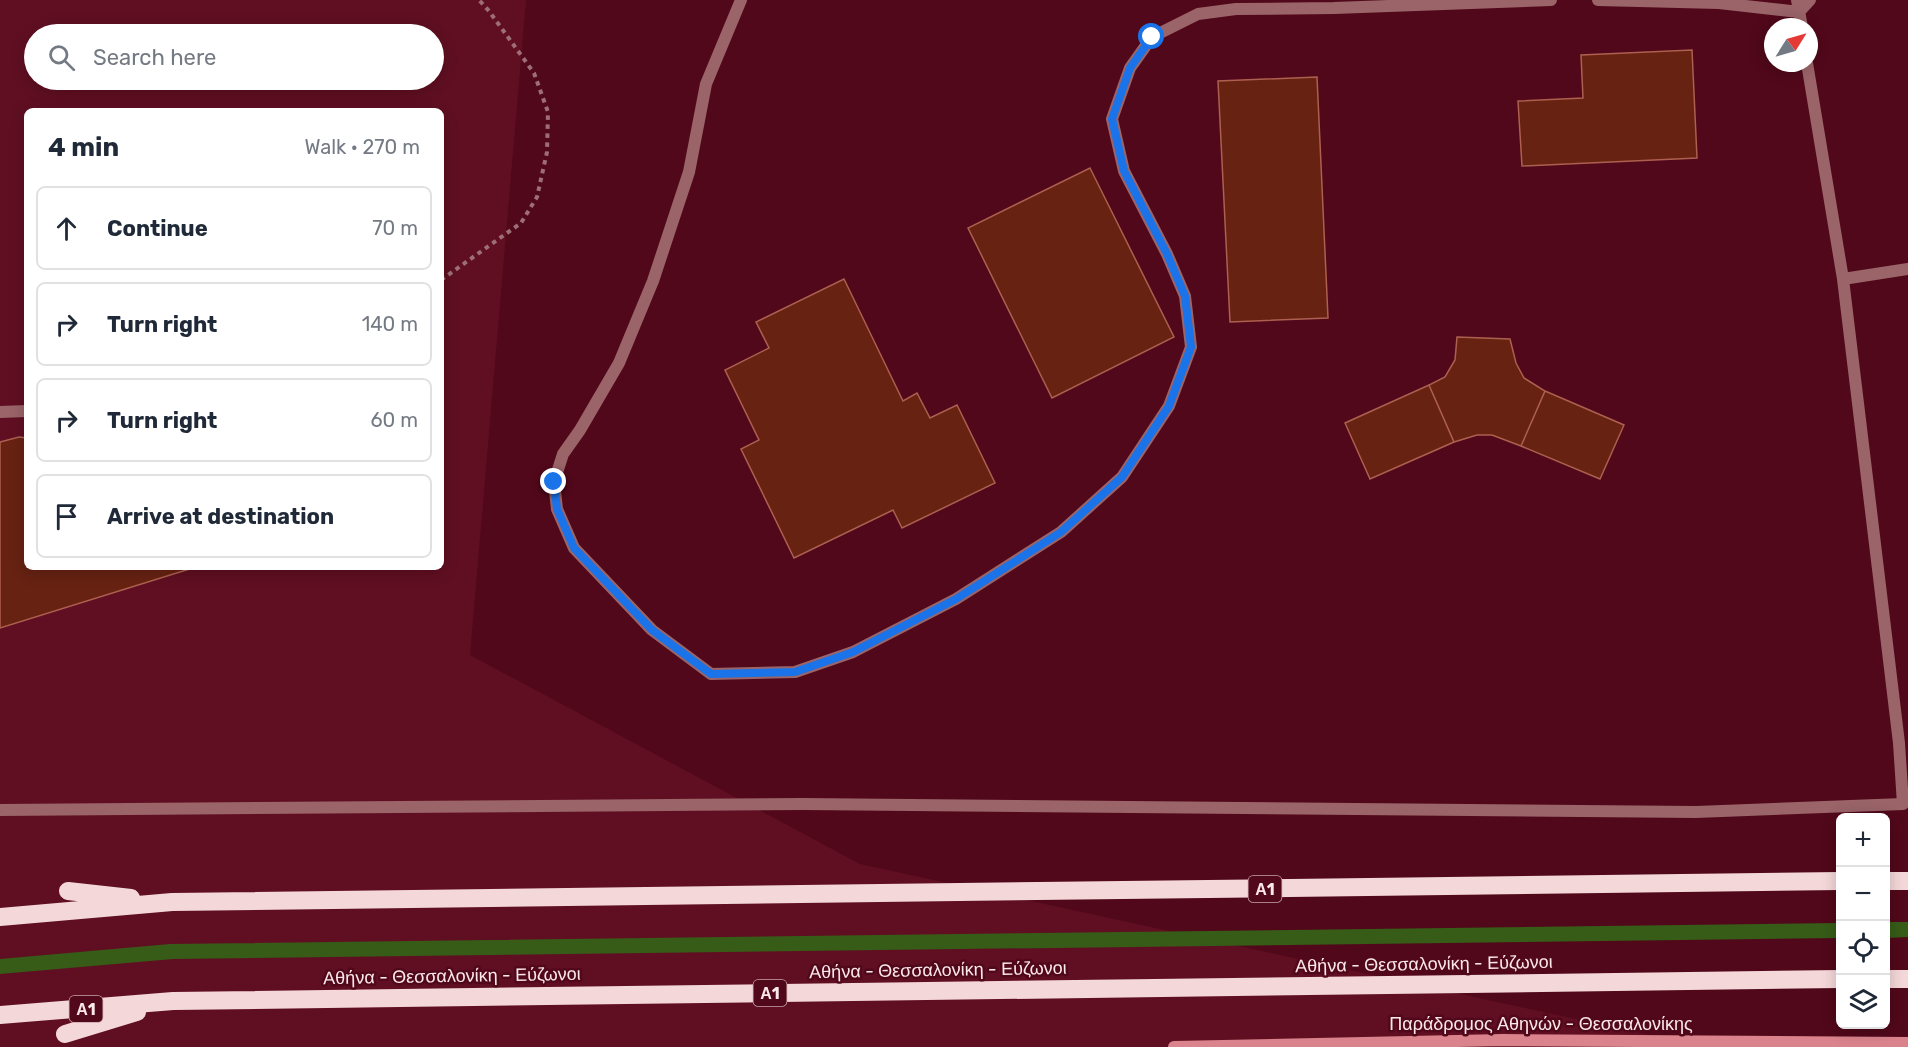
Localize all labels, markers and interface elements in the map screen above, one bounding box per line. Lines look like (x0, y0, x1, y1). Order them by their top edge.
north arrow (1764, 18, 1818, 72)
route start (1138, 23, 1164, 49)
search box (24, 24, 444, 90)
icon: search (45, 41, 78, 74)
text: Search here (93, 44, 216, 71)
text: 4 min (48, 132, 119, 163)
text: Walk · 270 m (305, 135, 420, 159)
icon: ahead (50, 212, 83, 245)
text: Continue (107, 215, 208, 242)
text: 70 m (372, 216, 418, 240)
icon: right (50, 308, 83, 341)
text: Turn right (107, 311, 217, 338)
text: 140 m (362, 312, 418, 336)
icon: right (50, 404, 83, 437)
text: Turn right (107, 407, 217, 434)
text: 60 m (371, 408, 418, 432)
route end (540, 468, 566, 494)
icon: arrive (50, 500, 83, 533)
text: Arrive at destination (107, 503, 334, 530)
map controls (1836, 813, 1890, 1029)
button: + (1836, 813, 1890, 867)
button: − (1836, 867, 1890, 921)
road number: Α1 (1248, 876, 1282, 902)
button: locate (1836, 921, 1890, 975)
street label: Αθήνα - Θεσσαλονίκη - Εύζωνοι (1295, 951, 1553, 977)
street label: Αθήνα - Θεσσαλονίκη - Εύζωνοι (809, 957, 1067, 983)
street label: Αθήνα - Θεσσαλονίκη - Εύζωνοι (323, 963, 581, 989)
button: layers (1836, 975, 1890, 1029)
road number: Α1 (754, 980, 786, 1006)
road number: Α1 (70, 996, 103, 1022)
street label: Παράδρομος Αθηνών - Θεσσαλονίκης (1389, 1013, 1693, 1035)

